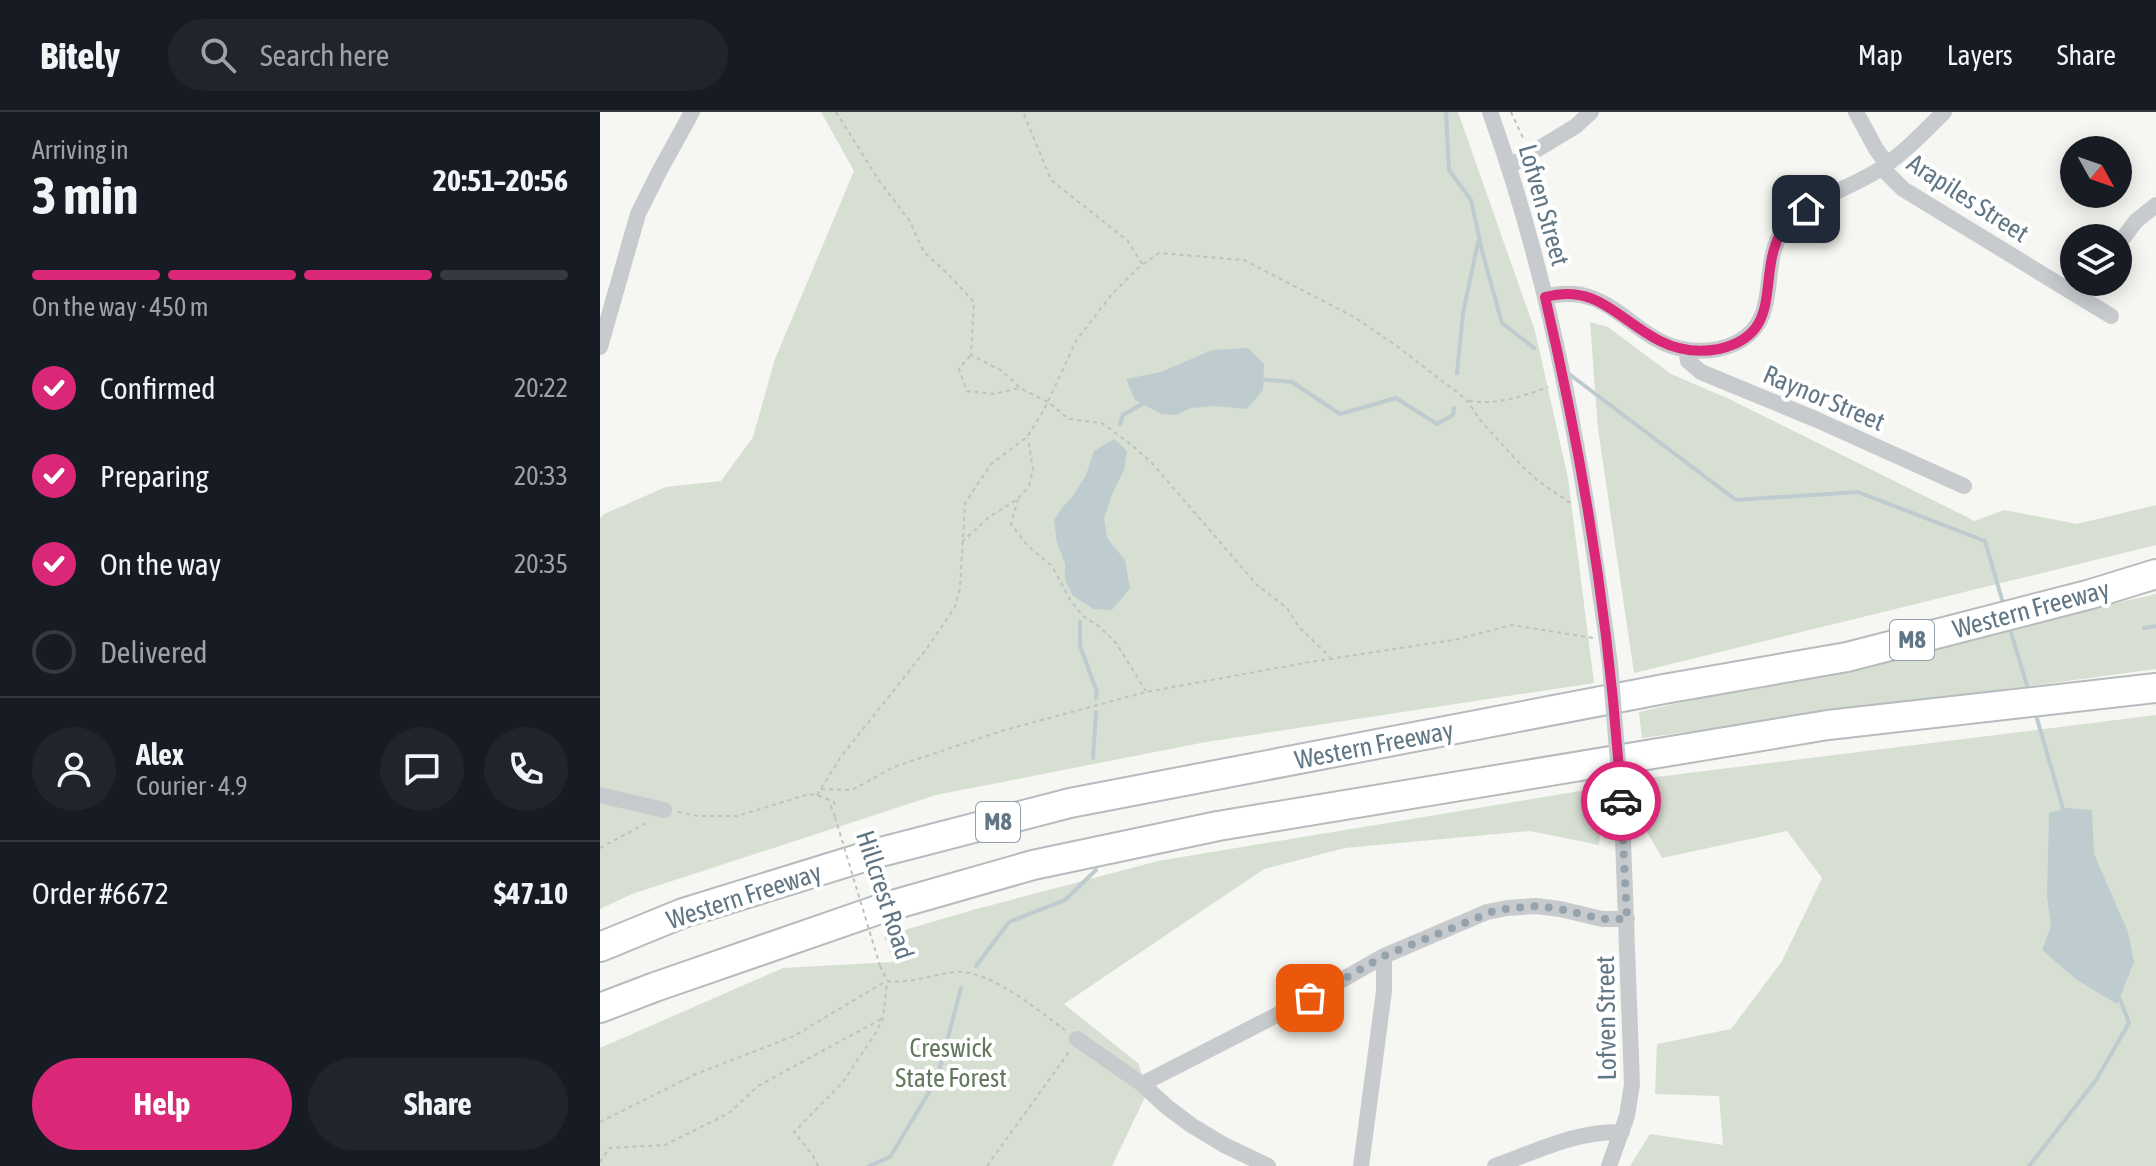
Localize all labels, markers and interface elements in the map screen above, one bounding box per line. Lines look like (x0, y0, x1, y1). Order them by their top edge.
search box (168, 19, 728, 91)
icon: search (196, 33, 240, 77)
text: Bitely (40, 34, 120, 77)
text: Search here (260, 38, 389, 72)
text: Map (1858, 39, 1903, 71)
text: Layers (1947, 39, 2013, 71)
text: Share (2057, 39, 2116, 71)
text: Arriving in (32, 135, 129, 165)
north arrow (2060, 136, 2132, 208)
map controls (2060, 136, 2132, 296)
street label: Lofven Street (1512, 141, 1576, 269)
street label: Arapiles Street (1902, 148, 2034, 248)
text: 20:51–20:56 (433, 163, 568, 197)
text: 3 min (32, 165, 138, 225)
pin (1772, 175, 1840, 243)
icon: home (1784, 187, 1828, 231)
button: layers (2060, 224, 2132, 296)
text: On the way · 450 m (32, 292, 209, 322)
street label: Raynor Street (1759, 359, 1889, 437)
icon: check (32, 366, 76, 410)
text: Confirmed (100, 371, 215, 405)
text: 20:22 (514, 373, 568, 403)
icon: check (32, 454, 76, 498)
text: Preparing (100, 459, 209, 493)
text: 20:33 (514, 461, 568, 491)
icon: check (32, 542, 76, 586)
text: On the way (100, 547, 221, 581)
text: 20:35 (514, 549, 568, 579)
street label: Western Freeway (1949, 574, 2113, 644)
road number: M8 (1890, 620, 1934, 660)
text: Delivered (100, 635, 208, 669)
street label: Western Freeway (1292, 715, 1456, 775)
button: person (32, 727, 116, 811)
button: chat (380, 727, 464, 811)
button: phone (484, 727, 568, 811)
text: Alex (136, 737, 184, 771)
courier (1581, 761, 1661, 841)
text: Courier · 4.9 (136, 771, 247, 801)
icon: car (1599, 779, 1643, 823)
road number: M8 (976, 802, 1020, 842)
street label: Hillcrest Road (850, 827, 920, 963)
street label: Western Freeway (663, 857, 825, 935)
text: Order #6672 (32, 876, 169, 910)
text: $47.10 (494, 876, 568, 910)
street label: Lofven Street (1590, 955, 1622, 1081)
pin (1276, 964, 1344, 1032)
icon: bag (1288, 976, 1332, 1020)
park label: Creswick State Forest (895, 1033, 1007, 1093)
button: Help (32, 1058, 292, 1150)
button: Share (308, 1058, 568, 1150)

